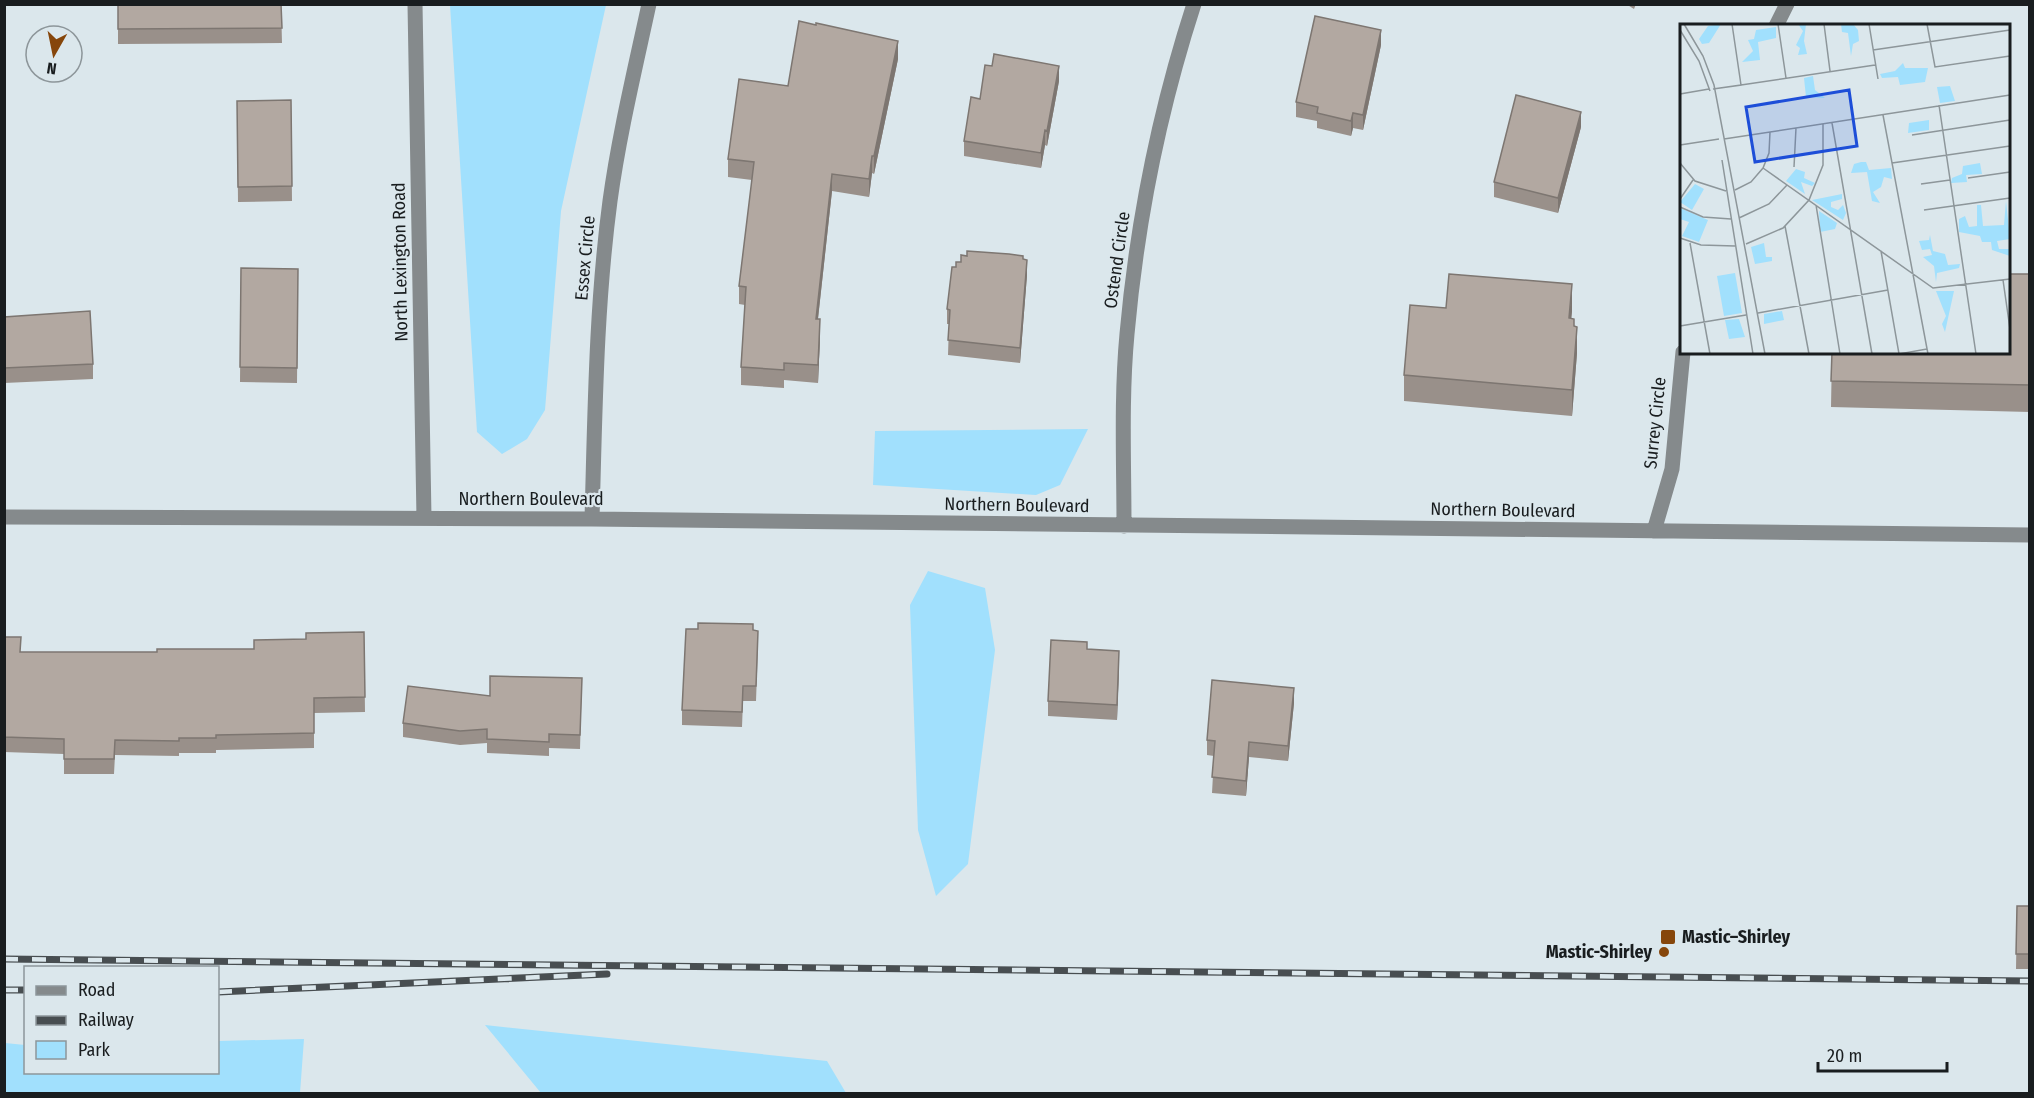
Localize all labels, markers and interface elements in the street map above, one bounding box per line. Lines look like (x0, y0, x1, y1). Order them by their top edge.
north arrow (24, 24, 84, 84)
inset map (1680, 24, 2010, 354)
text: N (46, 58, 58, 78)
street label: North Lexington Road (388, 182, 412, 342)
street label: Ostend Circle (1099, 210, 1135, 310)
street label: Essex Circle (570, 215, 600, 301)
street label: Surrey Circle (1639, 376, 1671, 470)
street label: Northern Boulevard (458, 488, 604, 510)
street label: Northern Boulevard (944, 493, 1090, 517)
street label: Northern Boulevard (1430, 498, 1576, 522)
place label: Mastic–Shirley (1682, 926, 1791, 948)
marker: Mastic–Shirley (1659, 928, 1677, 946)
place label: Mastic-Shirley (1546, 941, 1652, 963)
marker: Mastic-Shirley (1657, 945, 1671, 959)
legend (24, 966, 219, 1074)
text: Road (78, 979, 115, 1001)
text: Railway (78, 1009, 134, 1031)
scale bar (1818, 1035, 1947, 1073)
text: Park (78, 1039, 111, 1061)
text: 20 m (1827, 1045, 1862, 1067)

